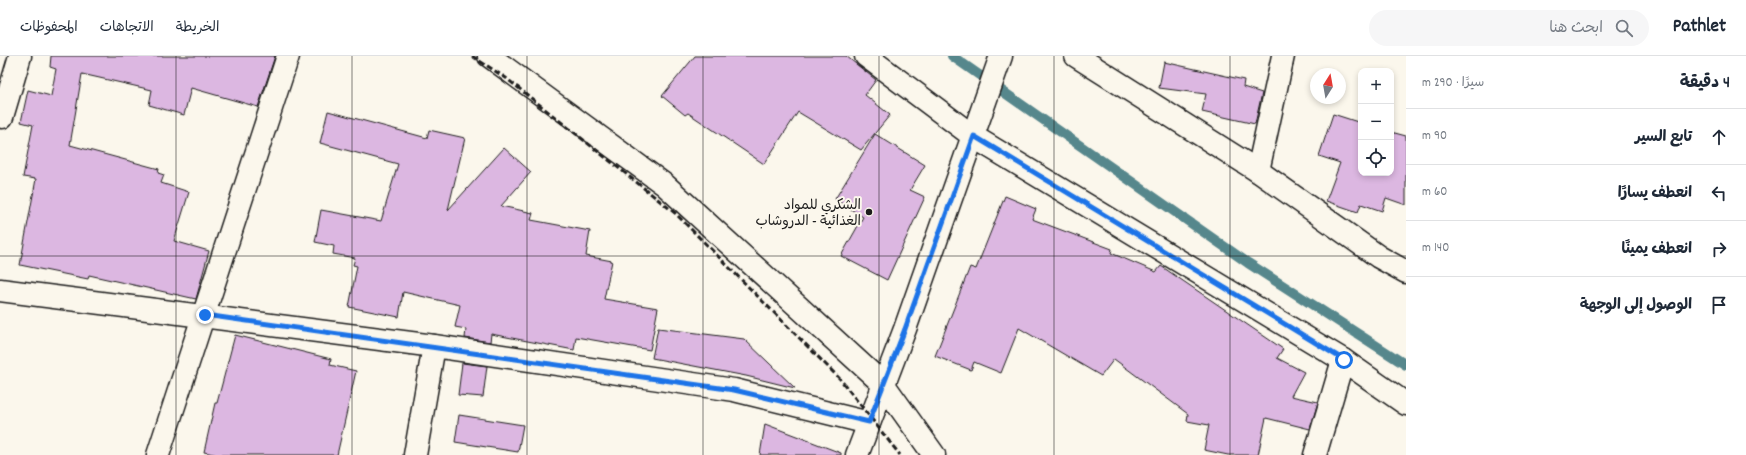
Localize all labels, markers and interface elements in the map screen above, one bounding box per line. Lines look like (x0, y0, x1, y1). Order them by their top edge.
search box (1369, 10, 1649, 46)
text: Pathlet (1673, 14, 1726, 41)
icon: search (1613, 17, 1635, 39)
text: المحفوظات (20, 18, 78, 38)
text: الاتجاهات (100, 18, 154, 38)
text: الخريطة (176, 18, 219, 38)
text: ابحث هنا (1549, 18, 1603, 40)
north arrow (1310, 68, 1346, 104)
map controls (1358, 68, 1394, 176)
button: + (1358, 68, 1394, 104)
text: 4 دقيقة (1680, 72, 1730, 96)
text: سيرًا · 290 m (1422, 74, 1484, 93)
button: − (1358, 104, 1394, 140)
icon: ahead (1708, 126, 1730, 148)
text: 90 m (1422, 127, 1447, 146)
text: تابع السير (1635, 127, 1692, 149)
button: locate (1358, 140, 1394, 176)
icon: left (1708, 182, 1730, 204)
text: 60 m (1422, 183, 1447, 202)
text: انعطف يسارًا (1618, 183, 1692, 205)
place label: الشكري للمواد الغذائية - الدروشاب (755, 196, 861, 232)
marker: الشكري للمواد الغذائية - الدروشاب (864, 207, 874, 217)
icon: right (1708, 238, 1730, 260)
text: 140 m (1422, 239, 1449, 258)
text: انعطف يمينًا (1622, 239, 1692, 261)
icon: arrive (1708, 294, 1730, 316)
text: الوصول إلى الوجهة (1580, 295, 1692, 317)
route end (196, 306, 214, 324)
route start (1335, 351, 1353, 369)

